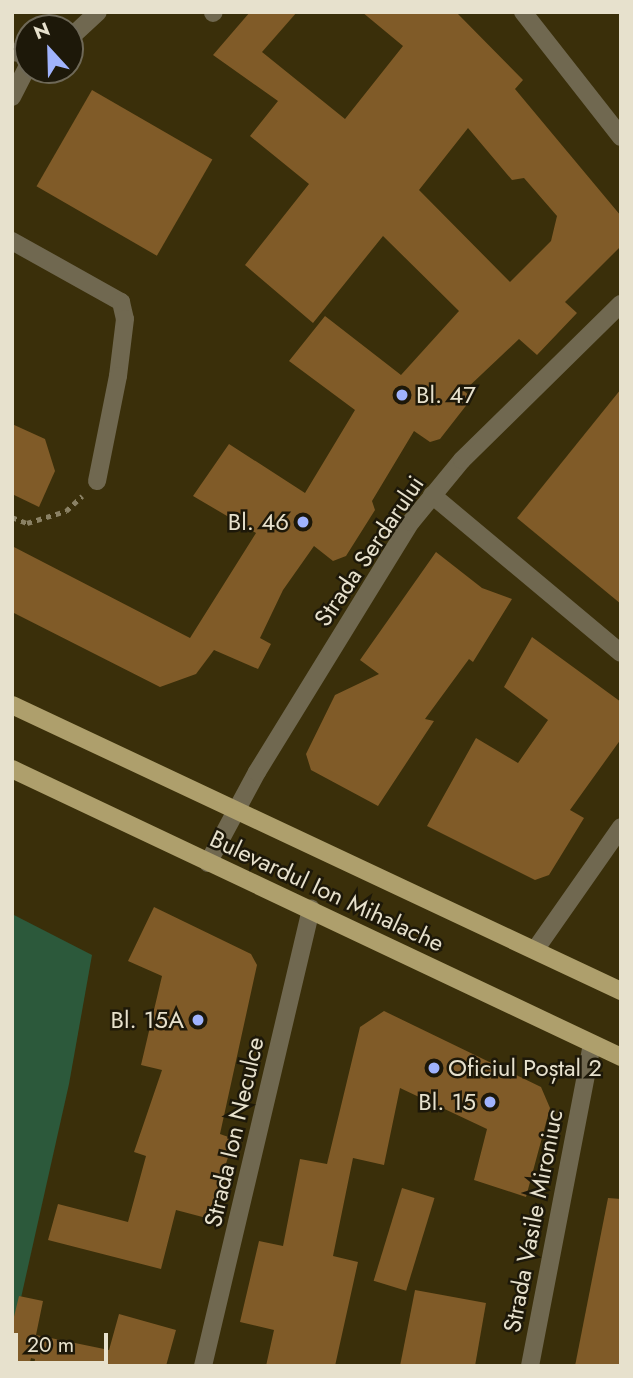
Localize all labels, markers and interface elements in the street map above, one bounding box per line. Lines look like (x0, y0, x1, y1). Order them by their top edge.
north arrow (14, 14, 84, 84)
text: N (30, 16, 54, 46)
place label: Bl. 47 (416, 381, 476, 409)
marker: Bl. 47 (394, 387, 410, 403)
street label: Strada Serdarului (308, 470, 430, 632)
place label: Bl. 46 (228, 508, 289, 536)
marker: Bl. 46 (295, 514, 311, 530)
street label: Bulevardul Ion Mihalache (205, 824, 449, 958)
place label: Bl. 15A (111, 1006, 184, 1034)
marker: Bl. 15A (190, 1012, 206, 1028)
street label: Strada Ion Neculce (198, 1034, 270, 1230)
place label: Oficiul Poștal 2 (448, 1054, 602, 1082)
marker: Oficiul Poștal 2 (426, 1060, 442, 1076)
place label: Bl. 15 (418, 1088, 476, 1116)
marker: Bl. 15 (482, 1094, 498, 1110)
street label: Strada Vasile Mironiuc (497, 1107, 569, 1335)
scale bar (18, 1318, 112, 1362)
text: 20 m (27, 1330, 74, 1360)

